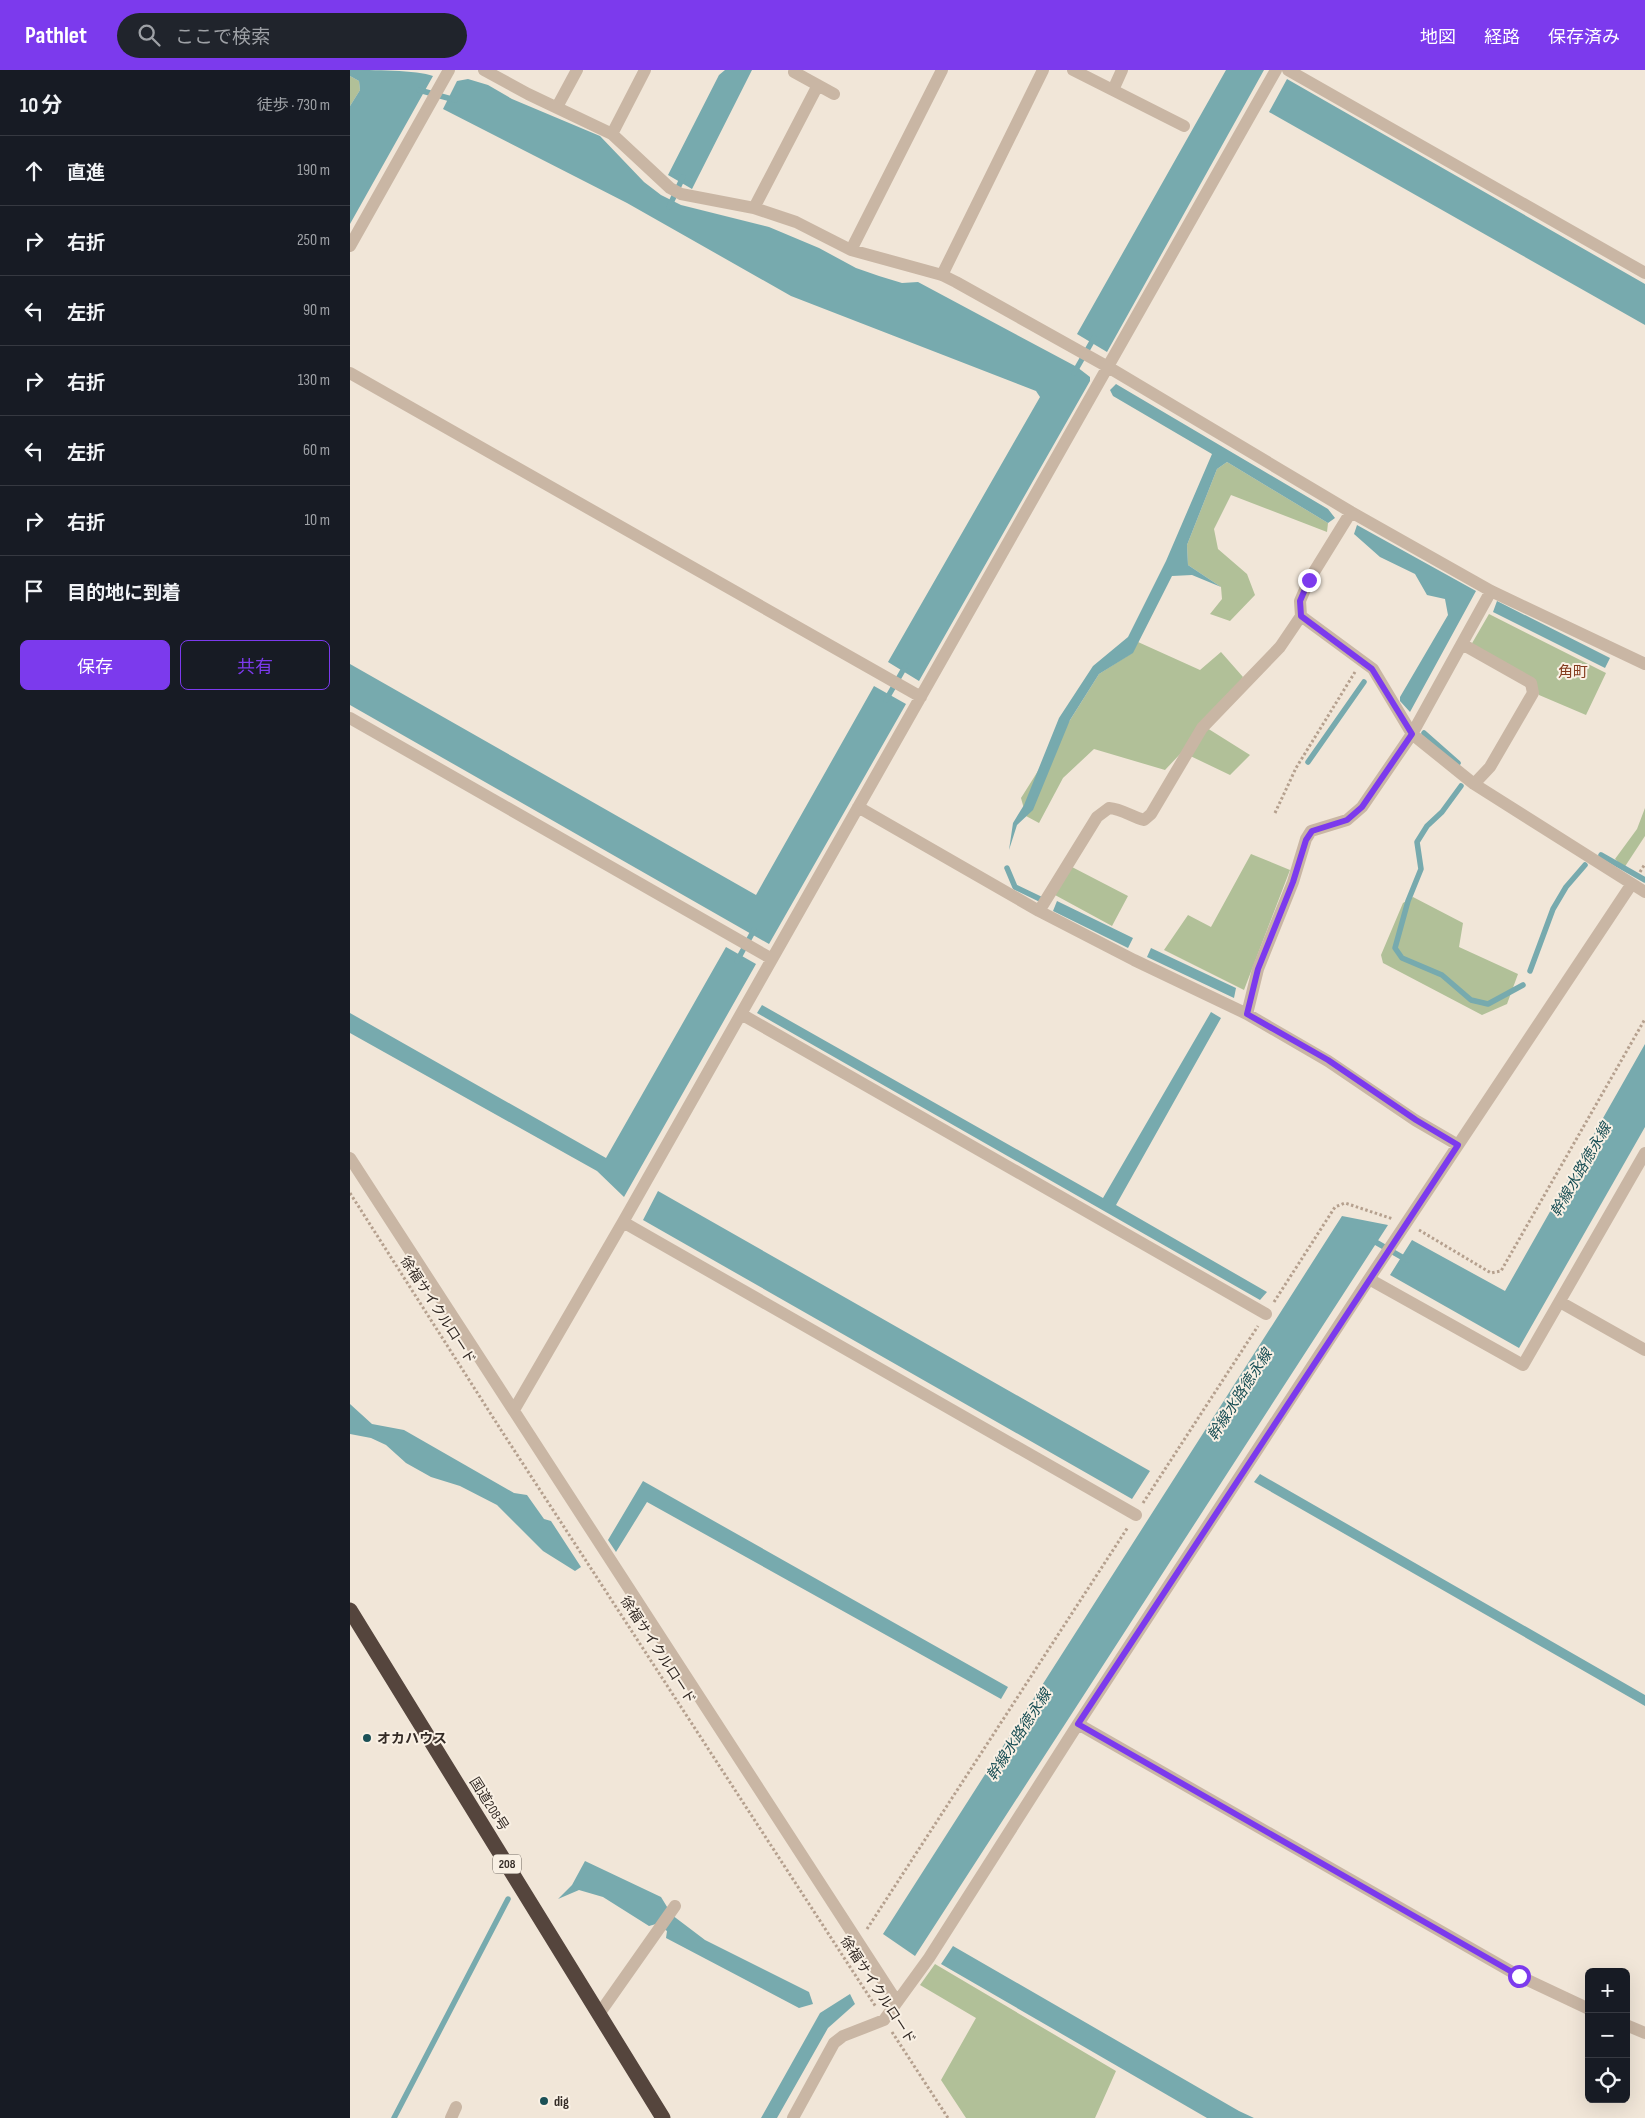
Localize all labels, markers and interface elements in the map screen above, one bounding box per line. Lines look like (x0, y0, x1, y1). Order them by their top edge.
search box (117, 13, 467, 58)
text: Pathlet (25, 21, 87, 50)
icon: search (135, 21, 163, 49)
text: ここで検索 (175, 26, 270, 49)
text: 地図 (1420, 27, 1456, 48)
text: 経路 (1484, 27, 1520, 48)
text: 保存済み (1548, 27, 1620, 48)
text: 10 分 (20, 93, 63, 118)
text: 徒歩 · 730 m (257, 96, 330, 115)
icon: ahead (20, 157, 48, 185)
text: 190 m (297, 161, 330, 180)
text: 直進 (67, 162, 105, 185)
icon: right (20, 227, 48, 255)
text: 250 m (297, 231, 330, 250)
text: 右折 (67, 232, 105, 255)
icon: left (20, 297, 48, 325)
text: 90 m (303, 301, 330, 320)
text: 左折 (67, 302, 105, 325)
icon: right (20, 367, 48, 395)
text: 130 m (298, 371, 330, 390)
text: 右折 (67, 372, 105, 395)
icon: left (20, 437, 48, 465)
text: 60 m (303, 441, 330, 460)
text: 左折 (67, 442, 105, 465)
icon: right (20, 507, 48, 535)
text: 10 m (304, 511, 330, 530)
text: 右折 (67, 512, 105, 535)
route end (1298, 569, 1321, 592)
icon: arrive (20, 577, 48, 605)
text: 目的地に到着 (67, 582, 181, 605)
button: 保存 (20, 640, 170, 690)
button: 共有 (180, 640, 330, 690)
district label: 角町 (1558, 663, 1588, 682)
water label: 幹線水路徳永線 (1547, 1118, 1616, 1220)
street label: 徐福サイクルロード (397, 1253, 479, 1367)
water label: 幹線水路徳永線 (1203, 1344, 1278, 1444)
street label: 徐福サイクルロード (617, 1593, 699, 1707)
water label: 幹線水路徳永線 (982, 1684, 1057, 1784)
place label: オカハウス (377, 1730, 447, 1747)
marker: オカハウス (361, 1732, 373, 1744)
street label: 国道208号 (466, 1774, 512, 1834)
road number: 208 (493, 1855, 521, 1874)
street label: 徐福サイクルロード (837, 1933, 919, 2047)
route start (1508, 1965, 1531, 1988)
map controls (1585, 1968, 1630, 2103)
button: + (1585, 1968, 1630, 2013)
button: − (1585, 2013, 1630, 2058)
button: locate (1585, 2058, 1630, 2103)
place label: dig (554, 2093, 569, 2110)
marker: dig (538, 2095, 550, 2107)

